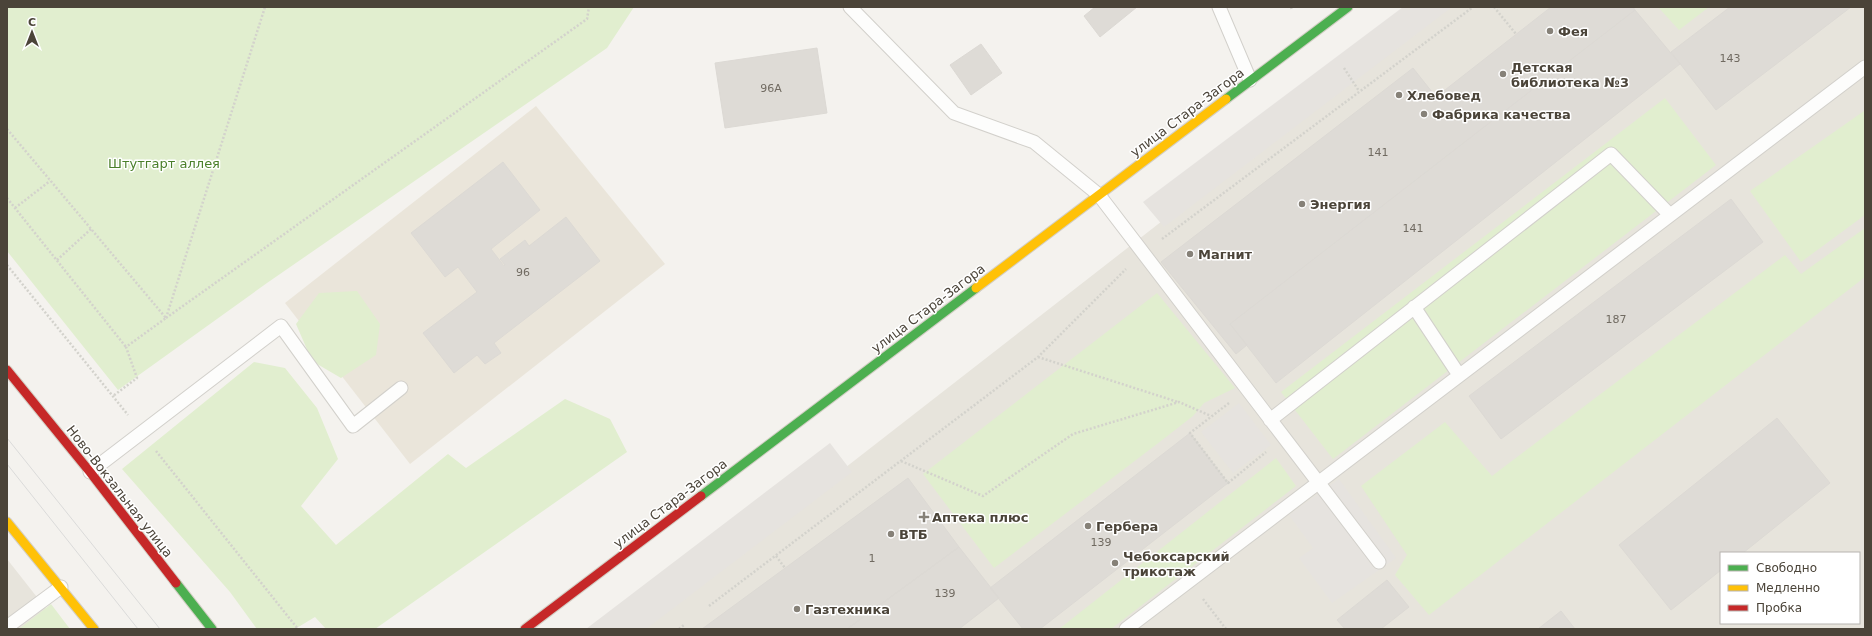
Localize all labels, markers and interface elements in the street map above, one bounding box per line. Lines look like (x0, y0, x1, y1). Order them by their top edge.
north arrow (12, 12, 52, 52)
text: С (28, 16, 36, 29)
place label: Фея (1558, 24, 1588, 39)
marker: Фея (1545, 26, 1555, 36)
house number: 143 (1720, 52, 1741, 65)
place label: Детская библиотека №3 (1511, 60, 1629, 90)
street label: улица Стара-Загора (1128, 65, 1247, 160)
marker: Детская библиотека №3 (1498, 69, 1508, 79)
house number: 96А (760, 82, 782, 95)
place label: Хлебовед (1407, 88, 1481, 103)
marker: Хлебовед (1394, 90, 1404, 100)
place label: Фабрика качества (1432, 107, 1571, 122)
marker: Фабрика качества (1419, 109, 1429, 119)
house number: 141 (1368, 146, 1389, 159)
park label: Штутгарт аллея (108, 156, 220, 171)
place label: Энергия (1310, 197, 1371, 212)
marker: Энергия (1297, 199, 1307, 209)
house number: 141 (1403, 222, 1424, 235)
place label: Магнит (1198, 247, 1253, 262)
marker: Магнит (1185, 249, 1195, 259)
street label: улица Стара-Загора (869, 261, 988, 356)
house number: 96 (516, 266, 530, 279)
house number: 187 (1606, 313, 1627, 326)
street label: Ново-Вокзальная улица (63, 422, 176, 560)
street label: улица Стара-Загора (611, 456, 730, 551)
place label: Аптека плюс (932, 510, 1028, 525)
marker: Аптека плюс (919, 512, 929, 522)
place label: Гербера (1096, 519, 1158, 534)
marker: Гербера (1083, 521, 1093, 531)
place label: ВТБ (899, 527, 928, 542)
marker: ВТБ (886, 529, 896, 539)
house number: 139 (1091, 536, 1112, 549)
place label: Чебоксарский трикотаж (1123, 549, 1230, 579)
house number: 1 (869, 552, 876, 565)
legend (1720, 552, 1860, 624)
marker: Чебоксарский трикотаж (1110, 558, 1120, 568)
text: Свободно (1756, 561, 1817, 575)
text: Медленно (1756, 581, 1820, 595)
house number: 139 (935, 587, 956, 600)
text: Пробка (1756, 601, 1802, 615)
place label: Газтехника (805, 602, 890, 617)
marker: Газтехника (792, 604, 802, 614)

